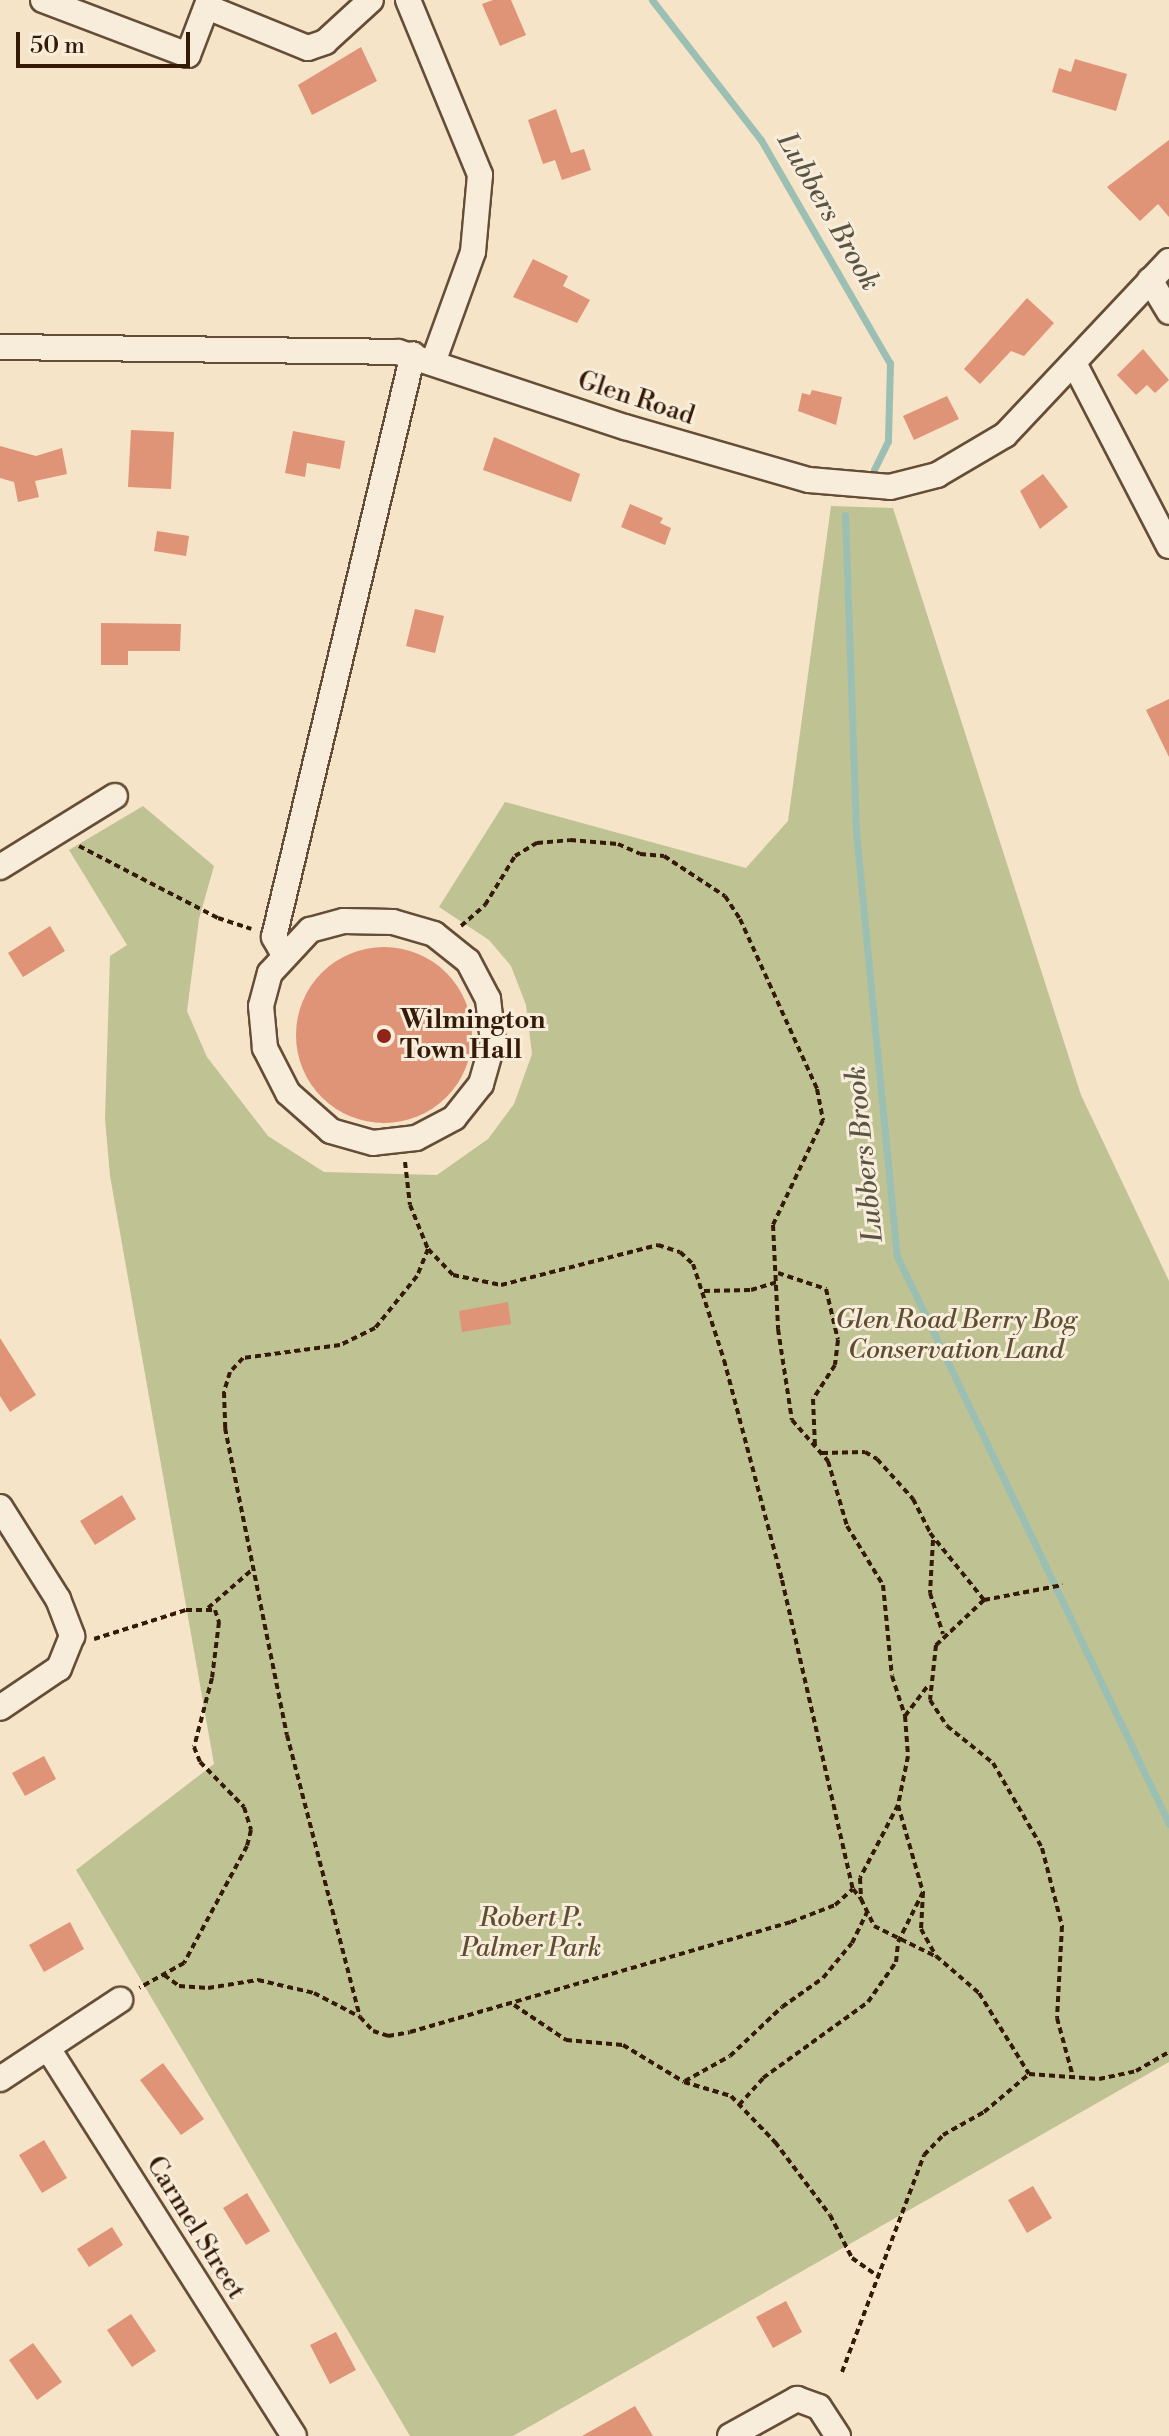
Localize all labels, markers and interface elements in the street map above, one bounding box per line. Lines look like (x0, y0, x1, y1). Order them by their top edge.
scale bar (20, 16, 194, 66)
text: 50 m (30, 31, 85, 61)
water label: Lubbers Brook (769, 127, 887, 297)
street label: Glen Road (574, 365, 698, 433)
place label: Wilmington Town Hall (400, 1005, 545, 1066)
marker: Wilmington Town Hall (375, 1027, 393, 1045)
water label: Lubbers Brook (839, 1064, 891, 1244)
park label: Glen Road Berry Bog Conservation Land (835, 1305, 1077, 1366)
park label: Robert P. Palmer Park (461, 1903, 601, 1964)
street label: Carmel Street (139, 2151, 251, 2305)

